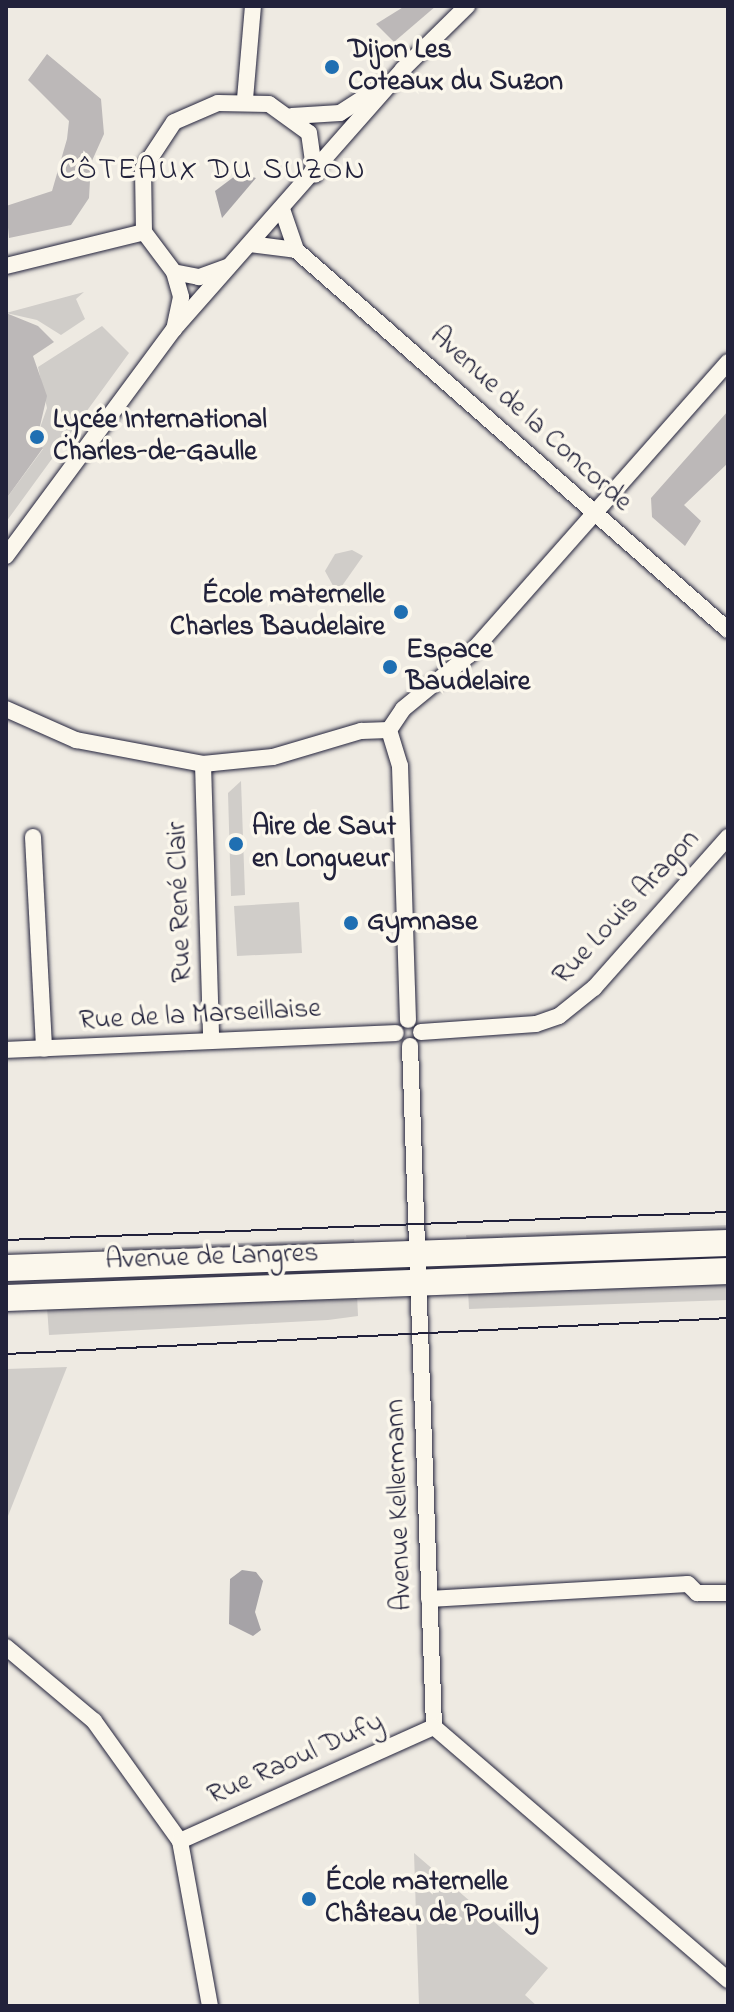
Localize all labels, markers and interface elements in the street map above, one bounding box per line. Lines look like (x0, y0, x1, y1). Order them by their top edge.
place label: Dijon Les Coteaux du Suzon (348, 34, 563, 100)
marker: Dijon Les Coteaux du Suzon (323, 58, 341, 76)
district label: CÔTEAUX DU SUZON (59, 153, 367, 189)
street label: Avenue de la Concorde (422, 320, 638, 520)
place label: Lycée International Charles-de-Gaulle (53, 404, 267, 470)
marker: Lycée International Charles-de-Gaulle (28, 428, 46, 446)
place label: École maternelle Charles Baudelaire (170, 579, 385, 645)
marker: École maternelle Charles Baudelaire (392, 603, 410, 621)
place label: Espace Baudelaire (406, 634, 530, 700)
marker: Espace Baudelaire (381, 658, 399, 676)
place label: Aire de Saut en Longueur (252, 811, 396, 877)
street label: Rue René Clair (161, 821, 201, 983)
street label: Rue Louis Aragon (546, 823, 708, 993)
marker: Aire de Saut en Longueur (227, 835, 245, 853)
place label: Gymnase (367, 906, 478, 940)
marker: Gymnase (342, 914, 360, 932)
street label: Rue de la Marseillaise (78, 993, 322, 1039)
street label: Avenue de Langres (105, 1237, 319, 1279)
street label: Avenue Kellermann (380, 1399, 420, 1611)
street label: Rue Raoul Dufy (203, 1706, 389, 1814)
place label: École maternelle Château de Pouilly (325, 1866, 539, 1932)
marker: École maternelle Château de Pouilly (300, 1890, 318, 1908)

